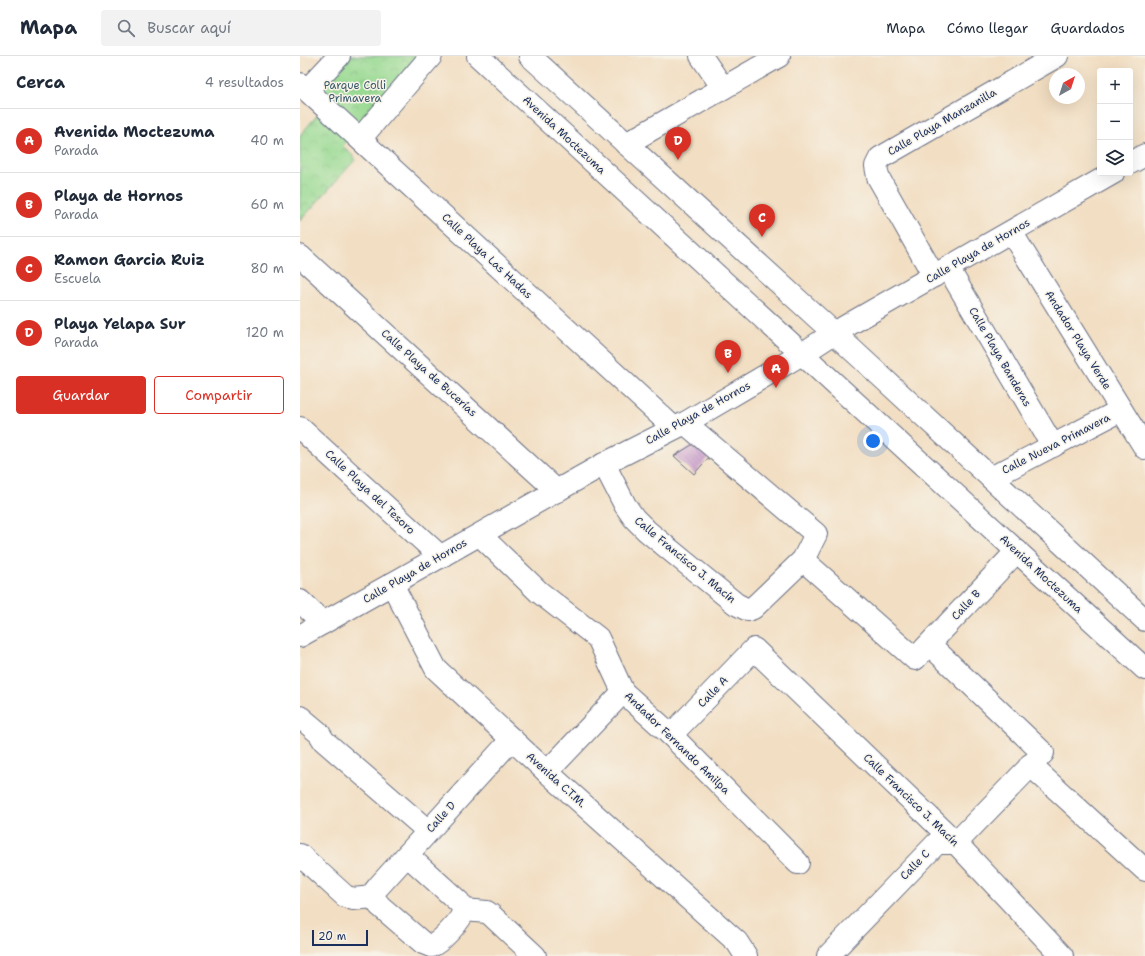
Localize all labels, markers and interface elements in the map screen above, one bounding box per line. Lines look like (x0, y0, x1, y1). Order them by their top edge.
search box (101, 10, 381, 46)
text: Mapa (20, 15, 77, 40)
icon: search (115, 17, 137, 39)
text: Buscar aquí (147, 18, 231, 38)
text: Mapa (886, 19, 925, 37)
text: Cómo llegar (947, 19, 1028, 37)
text: Guardados (1050, 19, 1125, 37)
north arrow (1049, 68, 1085, 104)
map controls (1097, 68, 1133, 176)
button: + (1097, 68, 1133, 104)
text: Cerca (16, 71, 65, 93)
text: 4 resultados (205, 74, 284, 91)
park label: Parque Colli Primavera (324, 78, 386, 106)
street label: Calle Playa Manzanilla (885, 85, 999, 159)
street label: Avenida Moctezuma (519, 92, 609, 178)
button: − (1097, 104, 1133, 140)
text: Avenida Moctezuma (54, 122, 214, 142)
pin: D (665, 127, 691, 160)
text: A (24, 132, 34, 149)
text: 40 m (250, 132, 284, 149)
button: layers (1097, 140, 1133, 176)
text: Parada (54, 142, 98, 159)
text: Playa de Hornos (54, 186, 183, 206)
text: B (25, 196, 33, 213)
text: 60 m (251, 196, 284, 213)
pin: C (749, 204, 775, 237)
text: Parada (54, 206, 98, 223)
street label: Calle Playa Las Hadas (438, 210, 536, 302)
street label: Calle Playa de Hornos (923, 215, 1033, 287)
text: Ramon Garcia Ruiz (54, 250, 205, 270)
text: C (25, 260, 33, 277)
text: 80 m (250, 260, 284, 277)
text: Escuela (54, 270, 101, 287)
street label: Andador Playa Verde (1041, 288, 1115, 392)
street label: Calle Playa Banderas (965, 304, 1035, 410)
text: Playa Yelapa Sur (54, 314, 186, 334)
text: D (24, 324, 34, 341)
text: 120 m (246, 324, 284, 341)
street label: Calle Playa de Bucerías (378, 326, 480, 420)
text: Parada (54, 334, 98, 351)
pin: B (715, 340, 741, 373)
pin: A (763, 355, 789, 388)
button: Guardar (16, 376, 146, 414)
button: Compartir (154, 376, 284, 414)
street label: Calle Playa de Hornos (643, 378, 753, 448)
street label: Calle Nueva Primavera (999, 410, 1113, 478)
your location (863, 431, 883, 451)
street label: Calle Playa del Tesoro (322, 446, 418, 538)
street label: Calle Francisco J. Macín (631, 513, 739, 607)
street label: Avenida Moctezuma (996, 531, 1086, 617)
street label: Calle Playa de Hornos (360, 535, 470, 607)
street label: Calle B (948, 586, 984, 623)
street label: Calle A (694, 673, 732, 711)
street label: Andador Fernando Amilpa (621, 688, 733, 798)
street label: Avenida C.T.M. (523, 749, 589, 811)
street label: Calle Francisco J. Macín (860, 750, 962, 850)
street label: Calle D (423, 798, 459, 836)
street label: Calle C (897, 846, 933, 883)
scale bar (312, 928, 368, 947)
text: 20 m (318, 929, 346, 944)

